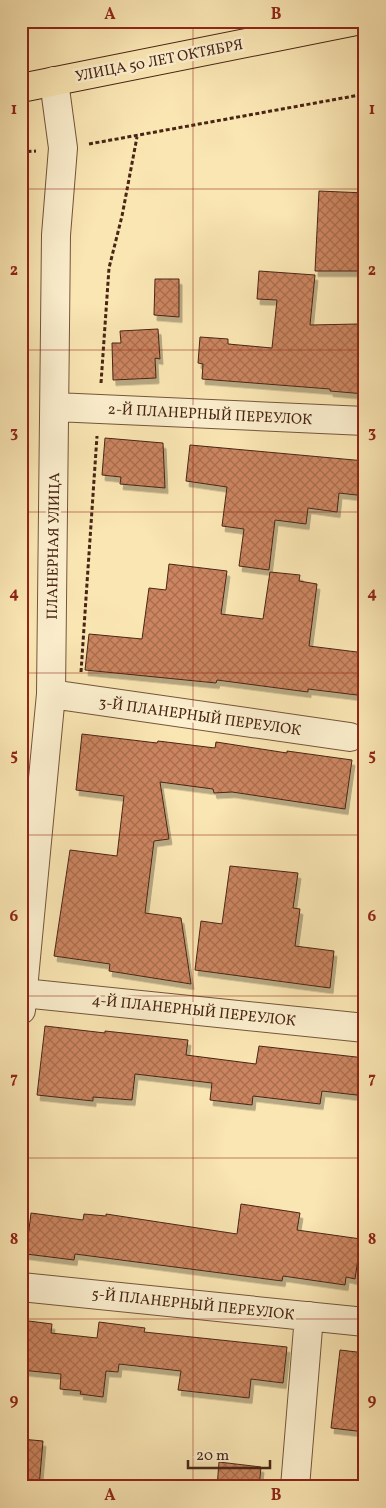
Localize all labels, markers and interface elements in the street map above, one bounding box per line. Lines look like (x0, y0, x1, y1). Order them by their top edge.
text: A (104, 4, 116, 26)
text: B (271, 4, 282, 26)
street label: УЛИЦА 50 ЛЕТ ОКТЯБРЯ (74, 35, 245, 88)
text: 1 (11, 99, 17, 121)
text: 1 (369, 99, 375, 121)
text: 2 (10, 260, 18, 282)
text: 2 (368, 260, 376, 282)
street label: 2-Й ПЛАНЕРНЫЙ ПЕРЕУЛОК (107, 400, 313, 431)
text: 3 (10, 422, 18, 444)
text: 3 (368, 422, 376, 444)
street label: ПЛАНЕРНАЯ УЛИЦА (43, 472, 66, 620)
text: 4 (9, 583, 19, 605)
text: 4 (367, 583, 377, 605)
street label: 3-Й ПЛАНЕРНЫЙ ПЕРЕУЛОК (97, 693, 302, 742)
text: 5 (10, 745, 18, 767)
text: 5 (368, 745, 376, 767)
text: 6 (10, 906, 19, 928)
text: 6 (368, 906, 377, 928)
street label: 4-Й ПЛАНЕРНЫЙ ПЕРЕУЛОК (91, 990, 297, 1033)
text: 7 (10, 1068, 18, 1090)
text: 7 (368, 1068, 376, 1090)
text: 8 (10, 1229, 18, 1251)
text: 8 (368, 1229, 376, 1251)
street label: 5-Й ПЛАНЕРНЫЙ ПЕРЕУЛОК (90, 1284, 295, 1327)
text: 9 (10, 1390, 19, 1412)
text: 9 (368, 1390, 377, 1412)
scale bar (188, 1438, 271, 1470)
text: 20 m (196, 1446, 229, 1467)
text: A (104, 1485, 116, 1507)
text: B (271, 1485, 282, 1507)

